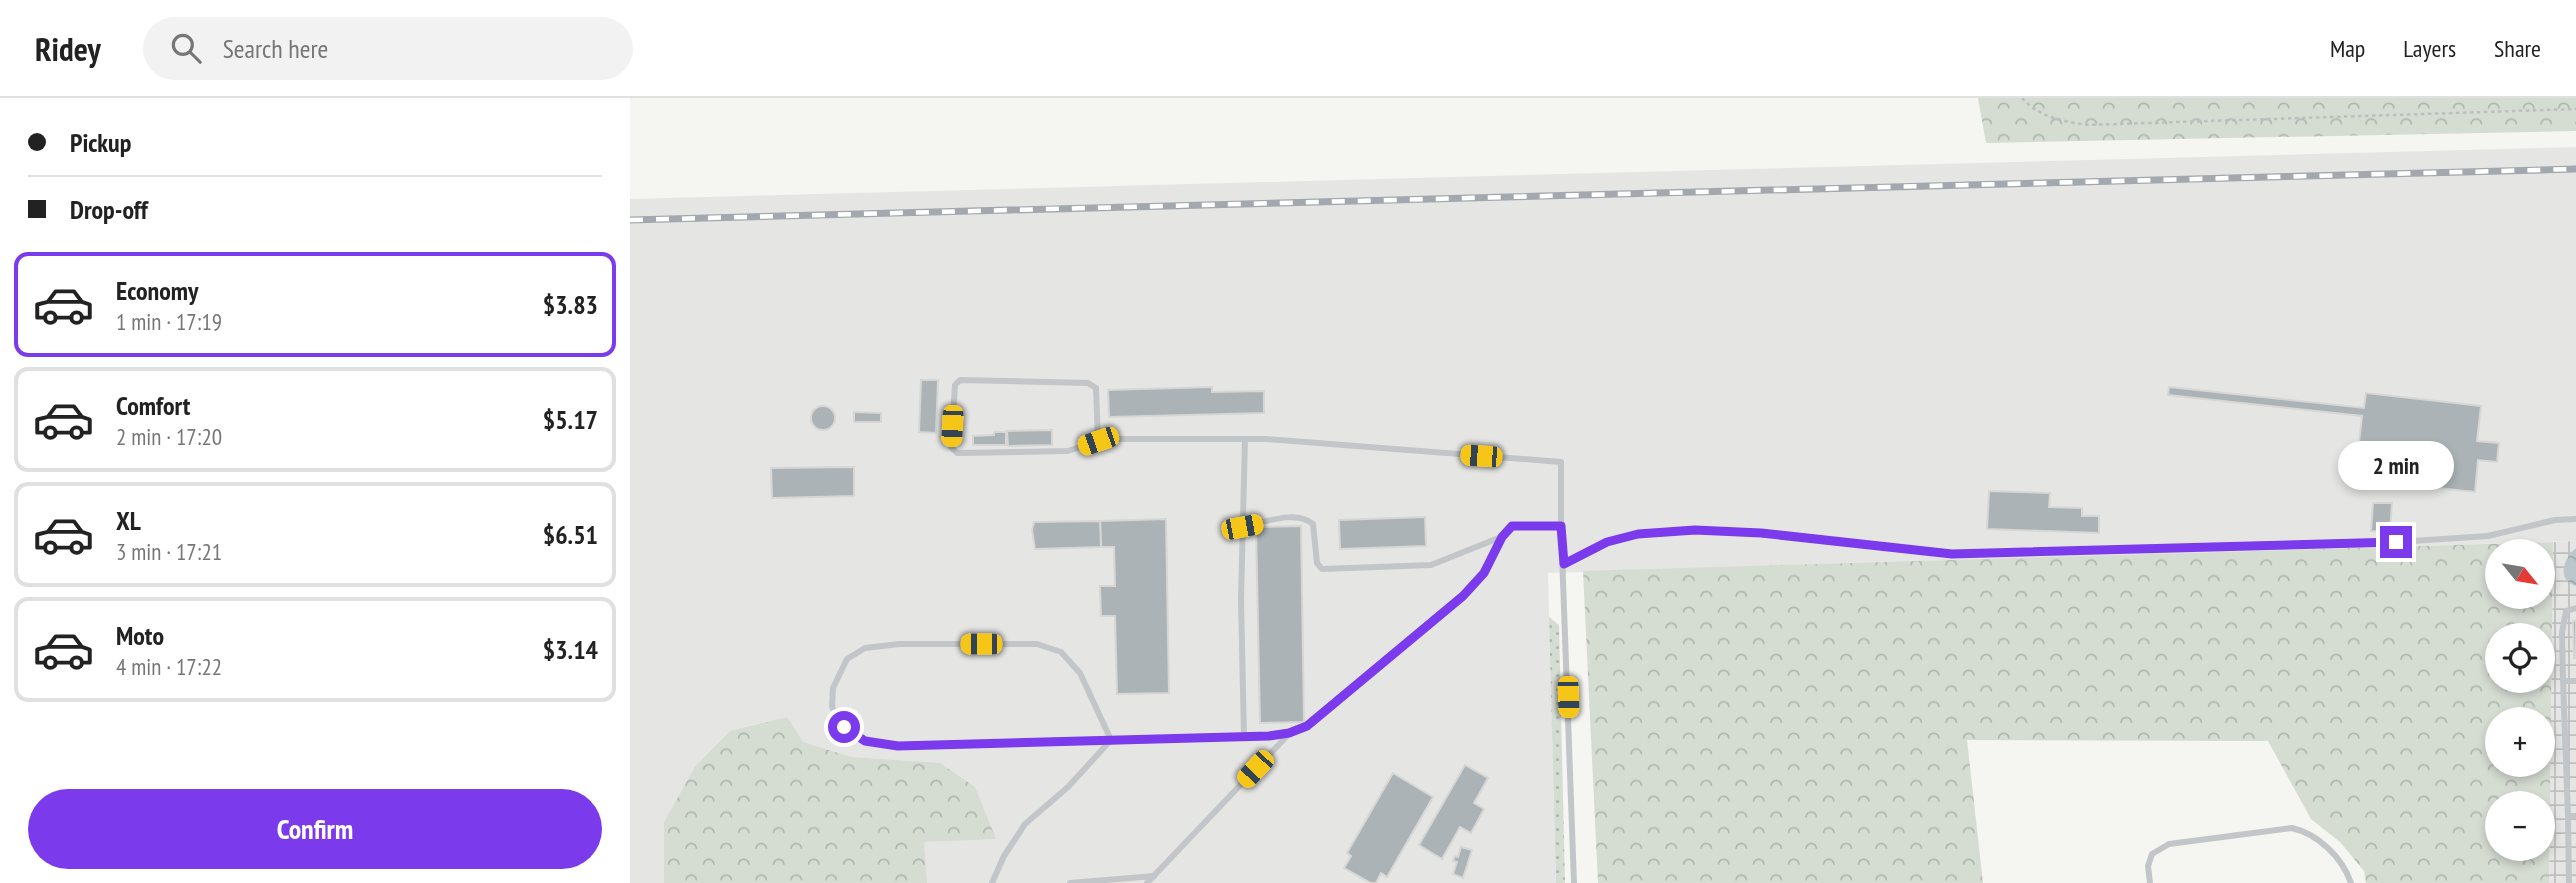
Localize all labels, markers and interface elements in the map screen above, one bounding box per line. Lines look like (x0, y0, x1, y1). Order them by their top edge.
search box (143, 17, 633, 80)
text: Ridey (35, 27, 101, 70)
icon: search (167, 29, 205, 67)
text: Search here (223, 32, 328, 65)
text: Map (2330, 33, 2365, 64)
text: Layers (2403, 33, 2456, 64)
text: Share (2494, 33, 2541, 64)
text: Pickup (70, 126, 131, 159)
text: Drop-off (70, 193, 148, 226)
icon: car (32, 273, 95, 336)
text: Economy (116, 274, 198, 307)
text: $3.83 (543, 288, 598, 321)
text: 1 min · 17:19 (116, 307, 222, 336)
icon: car (32, 388, 95, 451)
text: Comfort (116, 389, 190, 422)
text: $5.17 (543, 403, 598, 436)
car (941, 404, 964, 448)
text: 2 min · 17:20 (116, 422, 222, 451)
car (1075, 424, 1122, 458)
callout: 2 min (2338, 440, 2454, 490)
car (1460, 444, 1503, 468)
text: 2 min (2373, 451, 2419, 480)
icon: car (32, 503, 95, 566)
text: XL (116, 504, 141, 537)
car (1220, 513, 1265, 541)
text: $6.51 (543, 518, 598, 551)
route end (2380, 526, 2412, 558)
text: 3 min · 17:21 (116, 537, 222, 566)
north arrow (2485, 539, 2555, 609)
map controls (2485, 539, 2555, 861)
icon: car (32, 618, 95, 681)
text: Moto (116, 619, 164, 652)
button: locate (2485, 623, 2555, 693)
text: $3.14 (543, 633, 598, 666)
car (961, 634, 1003, 655)
text: 4 min · 17:22 (116, 652, 222, 681)
car (1557, 676, 1580, 718)
button: + (2485, 707, 2555, 777)
route start (828, 711, 860, 743)
car (1233, 746, 1278, 792)
button: Confirm (28, 789, 602, 869)
button: − (2485, 791, 2555, 861)

